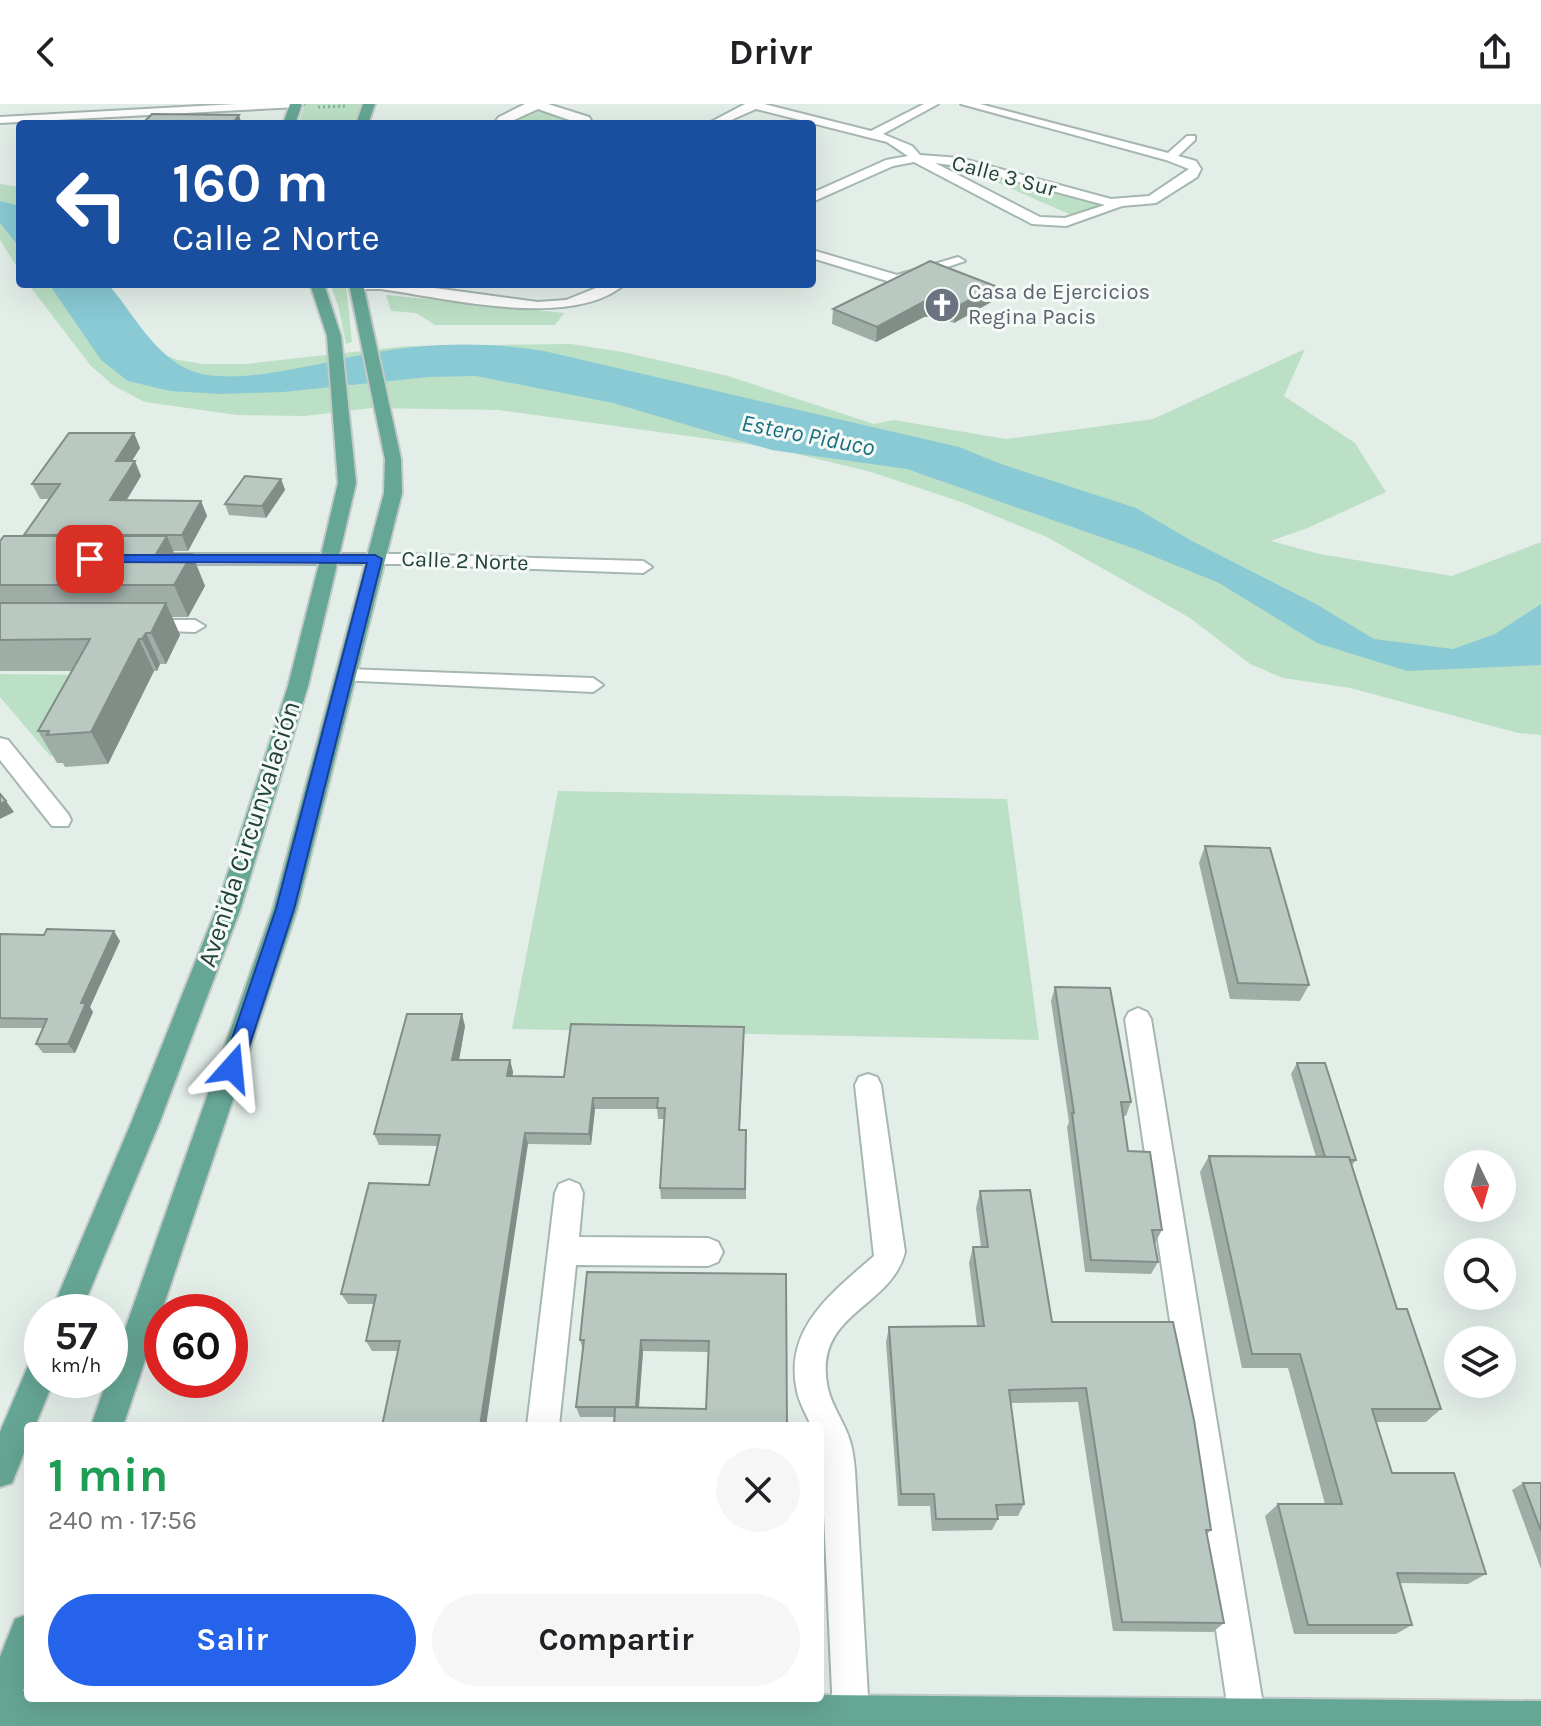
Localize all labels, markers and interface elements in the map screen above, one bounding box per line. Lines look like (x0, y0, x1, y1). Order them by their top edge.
icon: back (24, 30, 68, 74)
icon: share (1473, 30, 1517, 74)
text: Drivr (729, 31, 812, 73)
text: 160 m (172, 150, 329, 215)
street label: Calle 3 Sur (949, 150, 1059, 202)
icon: left (40, 152, 144, 256)
text: Calle 2 Norte (172, 217, 380, 259)
place label: Casa de Ejercicios Regina Pacis (968, 279, 1150, 330)
church icon: Casa de Ejercicios Regina Pacis (923, 286, 961, 324)
water label: Estero Piduco (739, 408, 877, 462)
pin (56, 525, 124, 593)
icon: arrive (68, 537, 112, 581)
street label: Calle 2 Norte (401, 546, 529, 576)
street label: Avenida Circunvalación (191, 697, 307, 971)
position arrow (190, 1026, 274, 1110)
north arrow (1444, 1150, 1516, 1222)
map controls (1444, 1150, 1516, 1398)
button: search (1444, 1238, 1516, 1310)
speed limit sign: 60 (144, 1294, 248, 1398)
text: 57 (54, 1312, 98, 1359)
button: layers (1444, 1326, 1516, 1398)
text: km/h (51, 1354, 101, 1377)
text: 1 min (48, 1447, 168, 1503)
button: close (716, 1448, 800, 1532)
text: 240 m · 17:56 (48, 1505, 197, 1536)
button: Salir (48, 1594, 416, 1686)
button: Compartir (432, 1594, 800, 1686)

